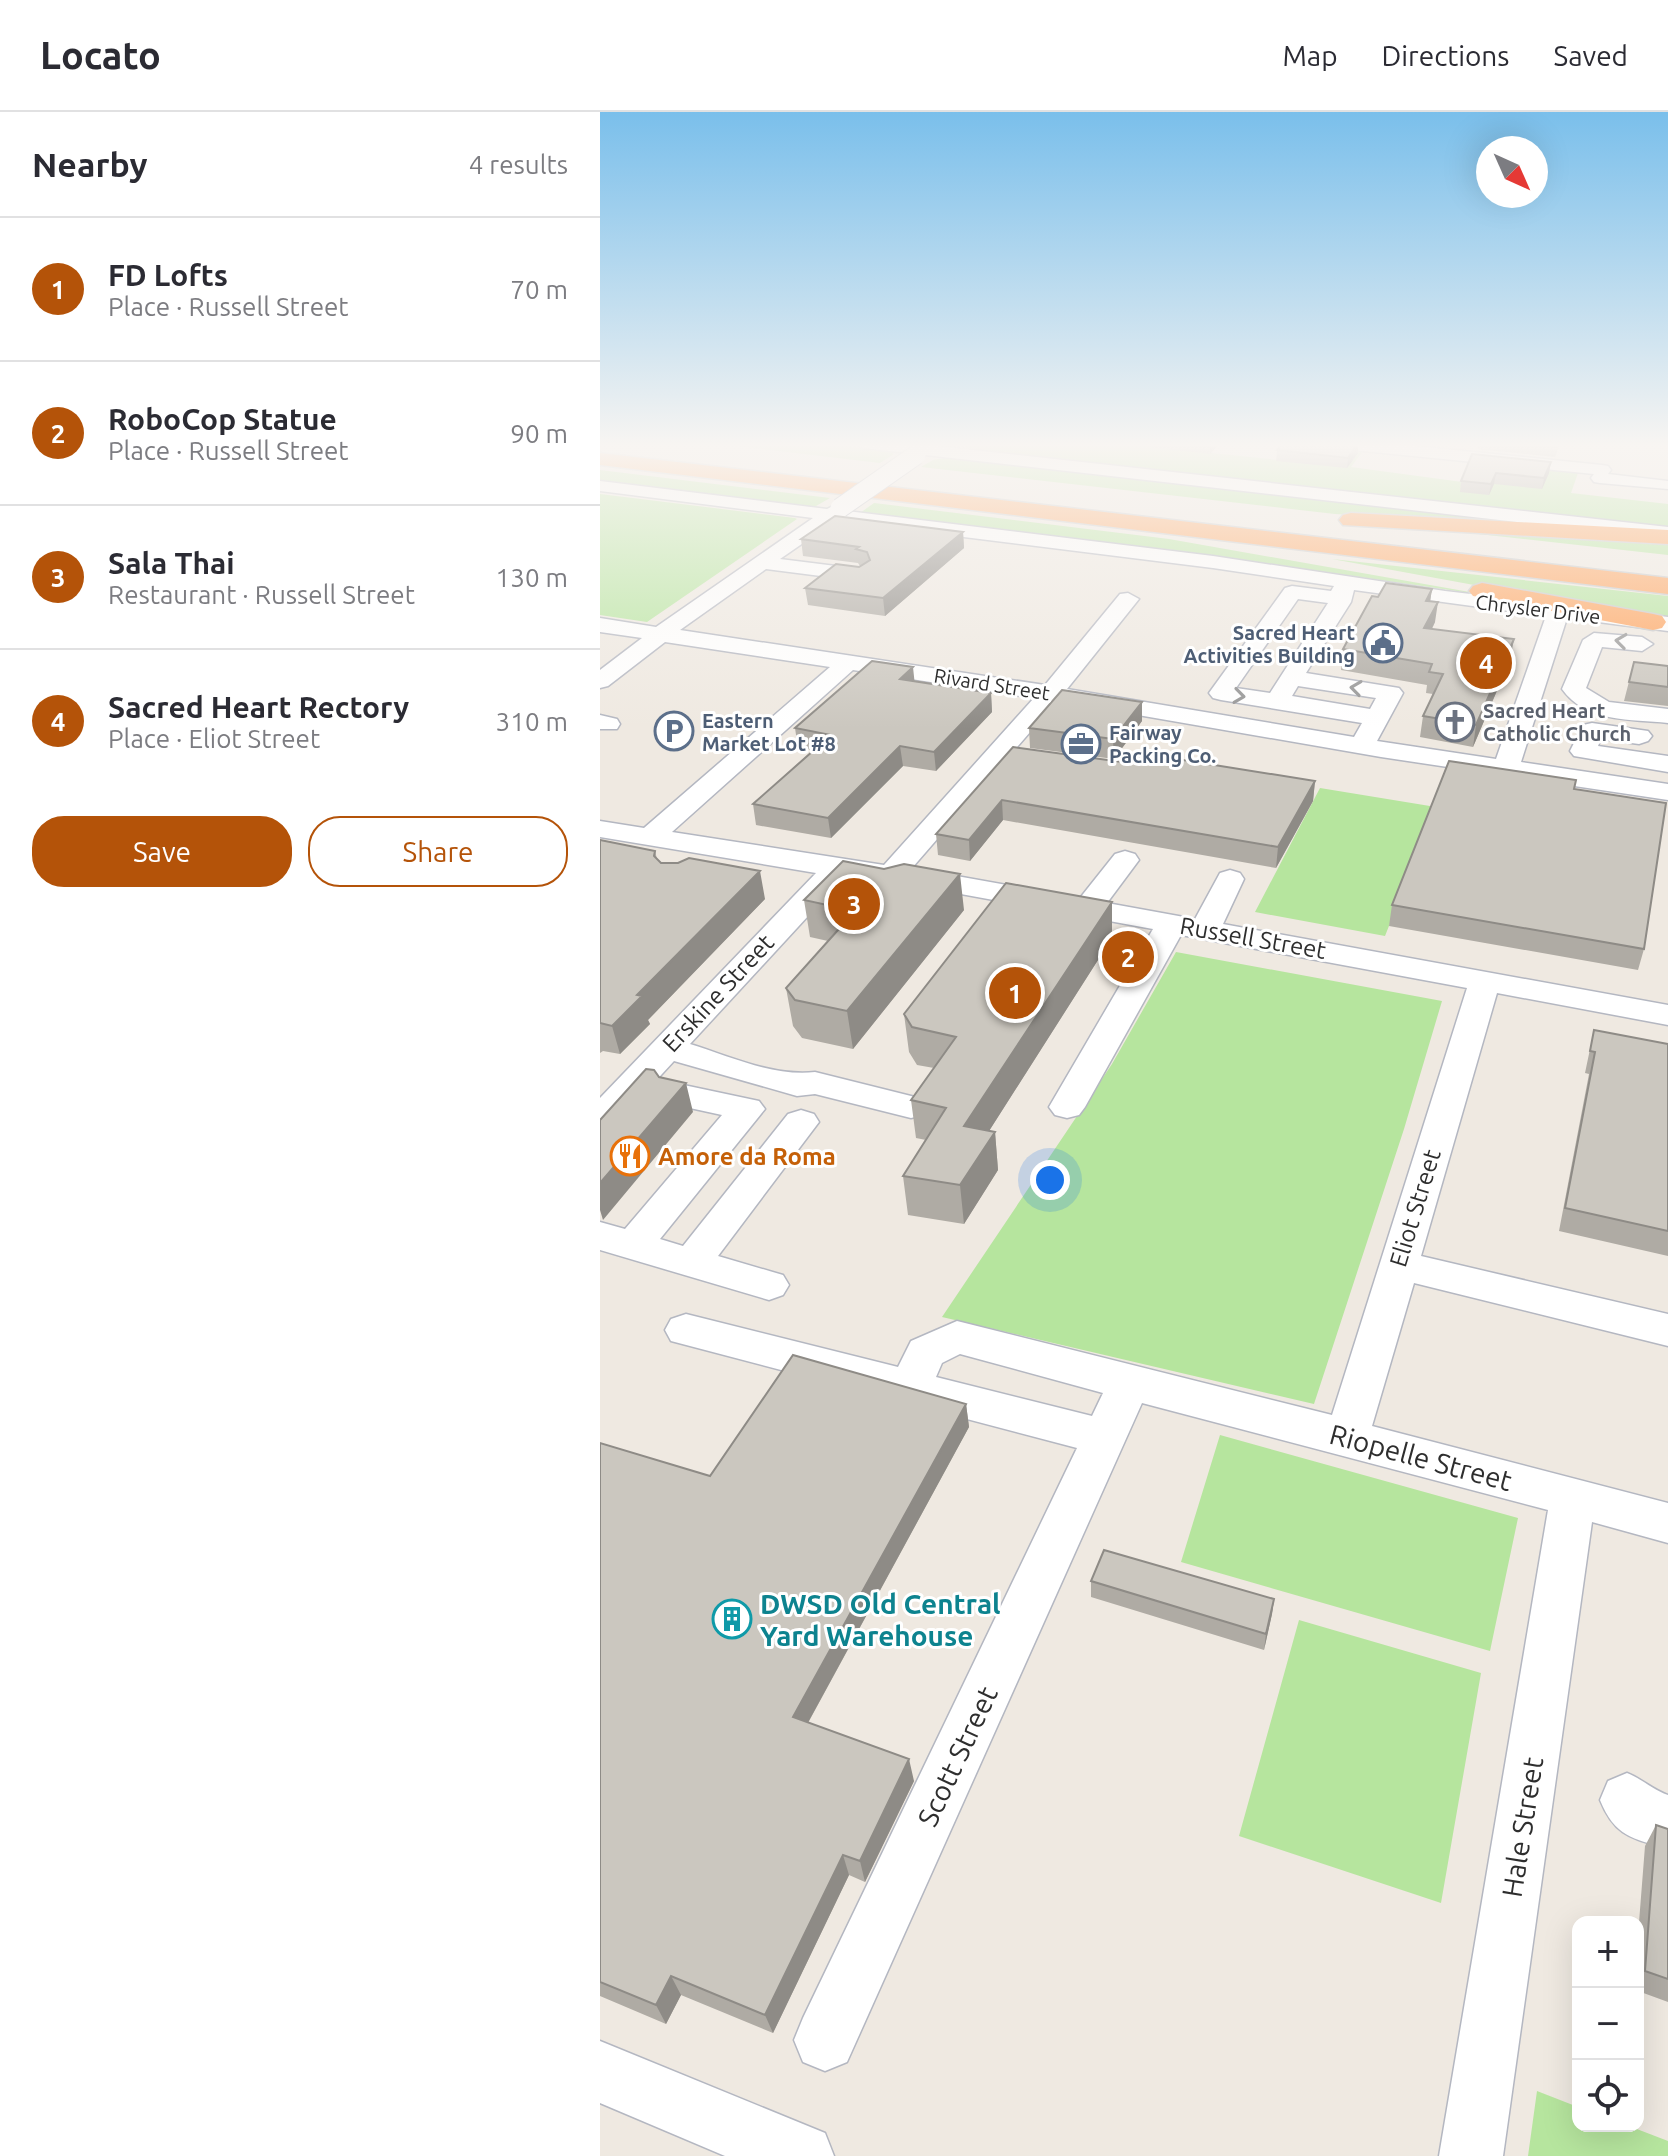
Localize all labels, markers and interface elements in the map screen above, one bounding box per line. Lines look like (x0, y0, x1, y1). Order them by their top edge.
text: Locato (40, 34, 161, 76)
text: Map (1282, 40, 1338, 71)
text: Directions (1382, 40, 1509, 71)
text: Saved (1553, 40, 1628, 71)
north arrow (1476, 136, 1548, 208)
text: Nearby (32, 145, 147, 183)
text: 4 results (469, 150, 568, 179)
text: FD Lofts (108, 258, 228, 292)
text: 1 (51, 275, 65, 304)
text: 70 m (510, 275, 568, 304)
text: Place · Russell Street (108, 292, 349, 321)
text: RoboCop Statue (108, 402, 337, 436)
text: 2 (51, 419, 65, 448)
text: 90 m (510, 419, 568, 448)
text: Place · Russell Street (108, 436, 349, 465)
text: Sala Thai (108, 546, 235, 580)
text: 3 (51, 563, 65, 592)
text: 130 m (496, 563, 568, 592)
text: Restaurant · Russell Street (108, 580, 415, 609)
street label: Chrysler Drive (1474, 590, 1602, 628)
place label: Sacred Heart Activities Building (1184, 621, 1355, 667)
public building icon: Sacred Heart Activities Building (1362, 622, 1404, 664)
pin: 4 (1460, 633, 1512, 693)
one-way arrow (1614, 633, 1627, 650)
street label: Rivard Street (932, 663, 1052, 705)
one-way arrow (1349, 680, 1363, 697)
one-way arrow (1232, 687, 1246, 704)
text: Sacred Heart Rectory (108, 690, 409, 724)
place label: Sacred Heart Catholic Church (1483, 699, 1631, 745)
church icon: Sacred Heart Catholic Church (1434, 701, 1476, 743)
text: 4 (51, 707, 65, 736)
text: 310 m (496, 707, 568, 736)
place label: Eastern Market Lot #8 (702, 709, 836, 755)
parking icon: Eastern Market Lot #8 (653, 710, 695, 752)
place label: Fairway Packing Co. (1109, 721, 1216, 767)
office icon: Fairway Packing Co. (1060, 723, 1102, 765)
text: Place · Eliot Street (108, 724, 320, 753)
button: Save (32, 816, 292, 887)
button: Share (308, 816, 568, 887)
pin: 3 (828, 874, 880, 934)
street label: Russell Street (1178, 912, 1329, 964)
pin: 2 (1102, 927, 1154, 987)
street label: Erskine Street (657, 928, 780, 1057)
pin: 1 (989, 963, 1041, 1023)
restaurant icon: Amore da Roma (609, 1135, 651, 1177)
place label: Amore da Roma (658, 1143, 836, 1170)
street label: Eliot Street (1384, 1145, 1446, 1270)
your location (1030, 1160, 1070, 1200)
street label: Riopelle Street (1327, 1418, 1515, 1496)
place label: DWSD Old Central Yard Warehouse (760, 1588, 1001, 1651)
building icon: DWSD Old Central Yard Warehouse (711, 1598, 753, 1640)
street label: Scott Street (911, 1681, 1003, 1831)
street label: Hale Street (1496, 1755, 1548, 1899)
map controls (1572, 1916, 1644, 2132)
button: + (1572, 1916, 1644, 1988)
button: − (1572, 1988, 1644, 2060)
button: locate (1572, 2060, 1644, 2132)

